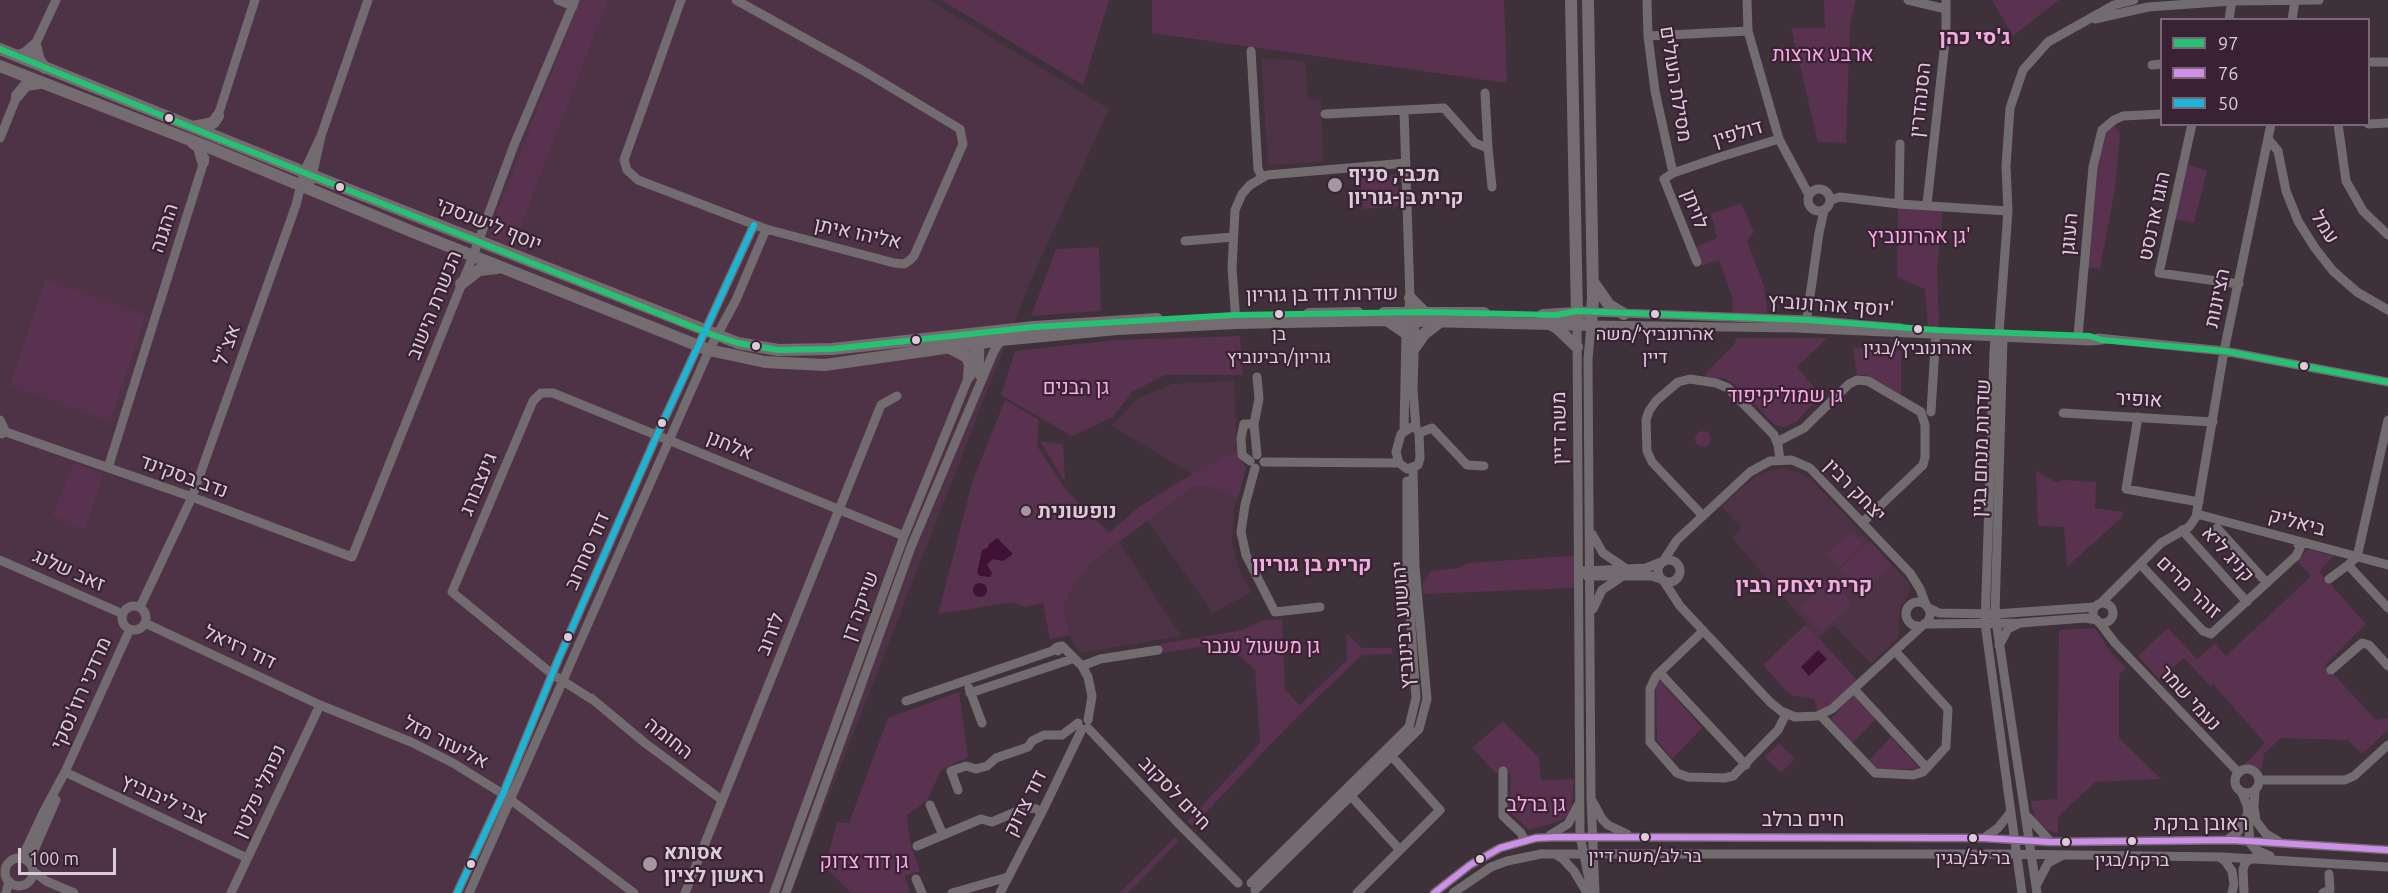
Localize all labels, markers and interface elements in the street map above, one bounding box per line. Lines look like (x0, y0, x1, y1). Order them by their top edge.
legend (2160, 18, 2370, 126)
street label: מסילת העולים (1655, 24, 1697, 144)
district label: ג'סי כהן (1939, 24, 2011, 50)
text: 97 (2218, 33, 2238, 53)
park label: ארבע ארצות (1772, 42, 1874, 66)
street label: הסנהדרין (1904, 61, 1936, 139)
text: 76 (2218, 63, 2238, 83)
text: 50 (2218, 93, 2238, 113)
unlabelled marker (163, 112, 175, 124)
street label: דולפין (1710, 114, 1766, 152)
place label: מכבי, סניף קרית בן-גוריון (1348, 162, 1464, 209)
street label: הוגו ארנסט (2133, 169, 2175, 263)
marker: מכבי, סניף קרית בן-גוריון (1326, 176, 1344, 194)
unlabelled marker (334, 181, 346, 193)
street label: לויתן (1677, 186, 1713, 232)
street label: יוסף לישנסקי (433, 192, 545, 256)
street label: ההגנה (145, 200, 183, 256)
street label: עמל (2306, 206, 2344, 248)
street label: אליהו איתן (812, 212, 904, 254)
street label: העוגן (2055, 212, 2083, 256)
park label: גן אהרונוביץ' (1867, 224, 1971, 248)
street label: הכשרת הישוב (401, 247, 467, 363)
street label: הציונות (2199, 266, 2235, 330)
street label: שדרות דוד בן גוריון (1246, 281, 1398, 307)
street label: יוסף אהרונוביץ' (1767, 289, 1895, 321)
marker: בן גוריון/רבינוביץ (1273, 308, 1285, 320)
marker: אהרונוביץ׳/משה דיין (1649, 308, 1661, 320)
street label: אצ"ל (209, 321, 245, 369)
place label: בן גוריון/רבינוביץ (1227, 323, 1331, 366)
place label: אהרונוביץ׳/משה דיין (1596, 323, 1714, 366)
marker: אהרונוביץ׳/בגין (1912, 323, 1924, 335)
unlabelled marker (910, 334, 922, 346)
place label: אהרונוביץ׳/בגין (1863, 337, 1973, 359)
unlabelled marker (750, 340, 762, 352)
unlabelled marker (2298, 360, 2310, 372)
park label: גן הבנים (1043, 375, 1109, 399)
street label: שדרות מנחם בגין (1967, 378, 1995, 518)
park label: גן שמוליקיפוד (1727, 383, 1843, 407)
street label: אופיר (2115, 386, 2163, 412)
street label: משה דיין (1546, 391, 1572, 465)
unlabelled marker (656, 417, 668, 429)
street label: אלחנן (703, 425, 757, 465)
street label: נדב בסקינד (137, 449, 231, 503)
street label: גינצבורג (454, 449, 502, 519)
street label: יצחק רבין (1819, 454, 1891, 526)
place label: נופשונית (1038, 499, 1117, 523)
street label: ביאליק (2266, 503, 2328, 541)
marker: נופשונית (1019, 504, 1033, 518)
street label: דוד סחרוב (559, 508, 615, 594)
street label: קניג ליא (2197, 521, 2259, 587)
street label: זאב שלנג (29, 544, 109, 596)
street label: זוהר מרים (2152, 550, 2226, 624)
district label: קרית בן גוריון (1252, 551, 1372, 577)
street label: יהושוע רבינוביץ (1387, 560, 1419, 690)
street label: שייקה דן (836, 568, 884, 644)
district label: קרית יצחק רבין (1736, 572, 1872, 598)
street label: לזרוב (751, 609, 789, 659)
street label: דוד רזיאל (200, 620, 280, 674)
unlabelled marker (562, 631, 574, 643)
street label: מרדכי רוז'נסקי (46, 633, 116, 753)
park label: גן משעול ענבר (1202, 634, 1320, 658)
street label: נעמי שמר (2154, 660, 2226, 736)
street label: אליעזר מזל (399, 710, 493, 774)
street label: החומה (640, 712, 698, 764)
street label: נפתלי פלטין (227, 741, 291, 841)
street label: חיים לסקוב (1134, 751, 1216, 835)
street label: דוד צדוק (998, 766, 1052, 840)
street label: צבי ליבוביץ (117, 769, 211, 829)
park label: גן ברלב (1506, 792, 1566, 816)
street label: חיים ברלב (1762, 807, 1844, 831)
street label: ראובן ברקת (2154, 811, 2248, 835)
marker: בר לב/משה דיין (1639, 831, 1651, 843)
marker: בר לב/בגין (1967, 832, 1979, 844)
marker: ברקת/בגין (2126, 835, 2138, 847)
scale bar (21, 836, 118, 874)
unlabelled marker (2060, 836, 2072, 848)
place label: אסותא ראשון לציון (664, 840, 764, 887)
place label: בר לב/משה דיין (1588, 845, 1702, 867)
place label: בר לב/בגין (1936, 847, 2010, 869)
text: 100 m (29, 848, 79, 868)
park label: גן דוד צדוק (819, 849, 909, 873)
place label: ברקת/בגין (2095, 849, 2169, 871)
unlabelled marker (1474, 853, 1486, 865)
marker: אסותא ראשון לציון (641, 855, 659, 873)
unlabelled marker (465, 858, 477, 870)

